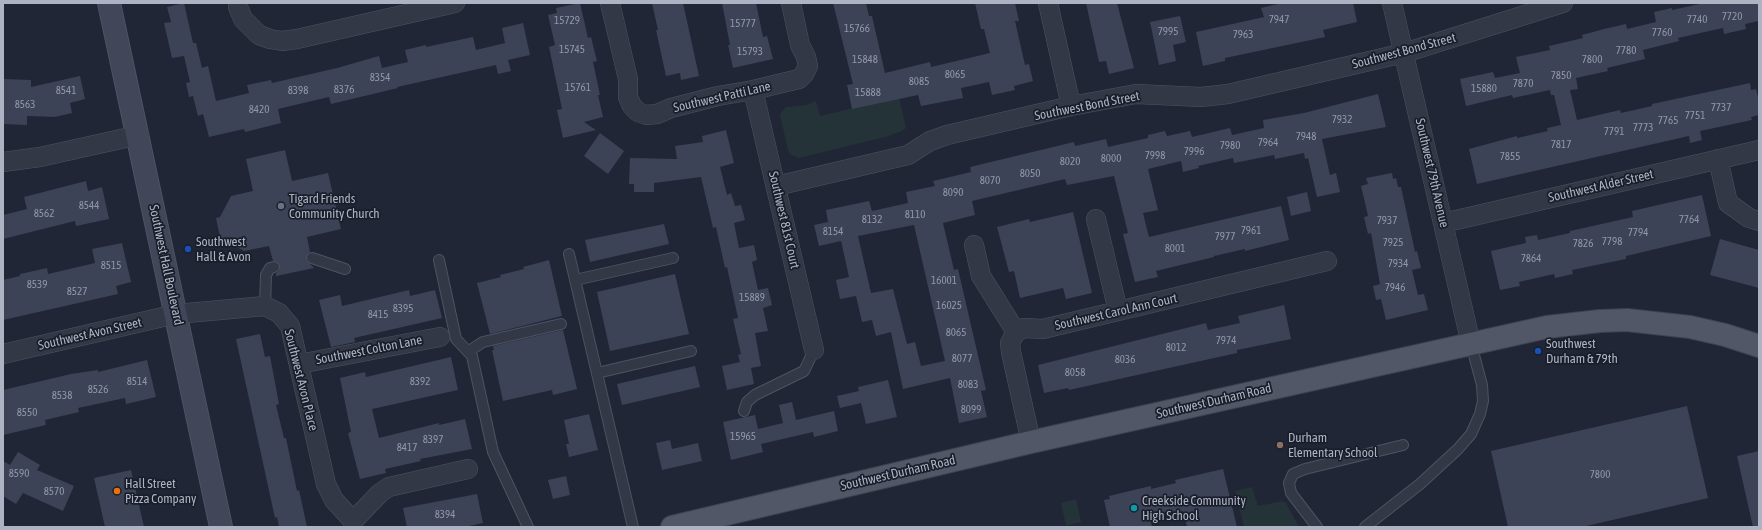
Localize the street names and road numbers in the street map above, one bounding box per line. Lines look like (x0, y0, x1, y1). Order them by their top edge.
street label: Southwest Bond Street (1351, 30, 1457, 72)
street label: Southwest Patti Lane (672, 78, 772, 116)
street label: Southwest Bond Street (1033, 88, 1141, 124)
street label: Southwest 79th Avenue (1412, 117, 1452, 229)
street label: Southwest Alder Street (1547, 166, 1655, 206)
street label: Southwest 81st Court (765, 170, 803, 270)
street label: Southwest Hall Boulevard (146, 203, 186, 327)
street label: Southwest Carol Ann Court (1053, 290, 1179, 334)
street label: Southwest Avon Street (37, 314, 143, 354)
street label: Southwest Avon Place (281, 328, 321, 432)
street label: Southwest Colton Lane (314, 332, 424, 368)
street label: Southwest Durham Road (1155, 380, 1273, 422)
street label: Southwest Durham Road (839, 452, 957, 494)

